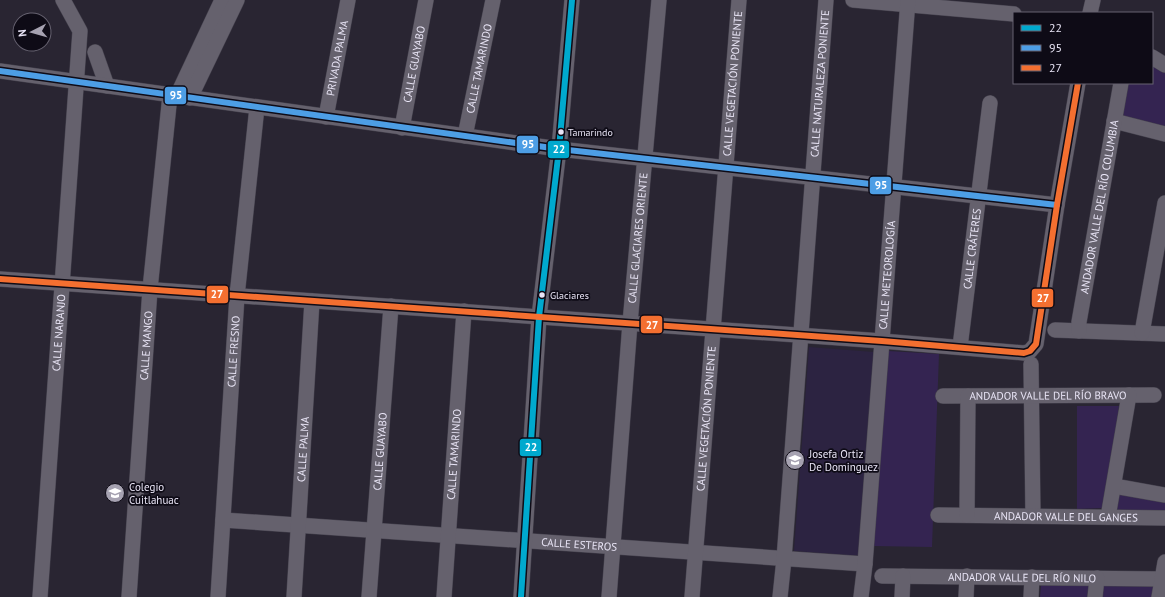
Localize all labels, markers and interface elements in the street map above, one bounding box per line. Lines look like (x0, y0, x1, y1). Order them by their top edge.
street label: CALLE NATURALEZA PONIENTE (807, 9, 832, 158)
street label: CALLE VEGETACIÓN PONIENTE (720, 10, 745, 157)
north arrow (12, 12, 52, 52)
legend (1013, 12, 1153, 84)
street label: PRIVADA PALMA (323, 19, 351, 97)
text: 22 (1049, 20, 1062, 35)
street label: CALLE TAMARINDO (463, 22, 495, 114)
street label: CALLE GUAYABO (400, 24, 428, 104)
text: N (15, 29, 29, 37)
text: 95 (1049, 40, 1062, 55)
text: 27 (1049, 60, 1062, 75)
line badge: 95 (164, 86, 187, 105)
text: 95 (170, 88, 182, 102)
street label: ANDADOR VALLE DEL RÍO COLUMBIA (1077, 118, 1121, 295)
place label: Tamarindo (568, 126, 613, 139)
marker: Tamarindo (556, 127, 566, 137)
line badge: 95 (516, 135, 539, 154)
text: 95 (522, 137, 534, 151)
line badge: 22 (547, 140, 570, 159)
text: 22 (553, 142, 565, 156)
street label: CALLE GLACIARES ORIENTE (625, 172, 650, 304)
line badge: 95 (869, 176, 892, 195)
text: 95 (875, 178, 887, 192)
street label: CALLE CRÁTERES (960, 207, 984, 290)
street label: CALLE METEOROLOGÍA (876, 220, 898, 330)
line badge: 27 (206, 285, 229, 304)
text: 27 (211, 287, 223, 301)
line badge: 27 (1031, 288, 1054, 308)
place label: Glaciares (550, 289, 589, 302)
marker: Glaciares (537, 290, 547, 300)
text: 27 (1037, 291, 1049, 305)
street label: CALLE NARANJO (49, 294, 68, 372)
street label: CALLE MANGO (137, 310, 155, 381)
street label: CALLE FRESNO (224, 315, 243, 388)
line badge: 27 (640, 315, 663, 334)
text: 27 (646, 318, 658, 332)
street label: CALLE VEGETACIÓN PONIENTE (693, 345, 719, 492)
street label: ANDADOR VALLE DEL RÍO BRAVO (969, 388, 1127, 403)
street label: CALLE TAMARINDO (444, 408, 464, 500)
street label: CALLE GUAYABO (370, 412, 390, 491)
street label: CALLE PALMA (294, 416, 312, 482)
line badge: 22 (519, 438, 542, 457)
text: 22 (525, 440, 537, 454)
place label: Josefa Ortiz De Dominguez (808, 447, 878, 474)
school or university icon: Josefa Ortiz De Dominguez (784, 449, 806, 471)
place label: Colegio Cuitlahuac (129, 480, 179, 507)
school or university icon: Colegio Cuitlahuac (104, 482, 126, 504)
street label: ANDADOR VALLE DEL GANGES (994, 509, 1138, 525)
street label: CALLE ESTEROS (541, 535, 618, 554)
street label: ANDADOR VALLE DEL RÍO NILO (948, 570, 1096, 585)

